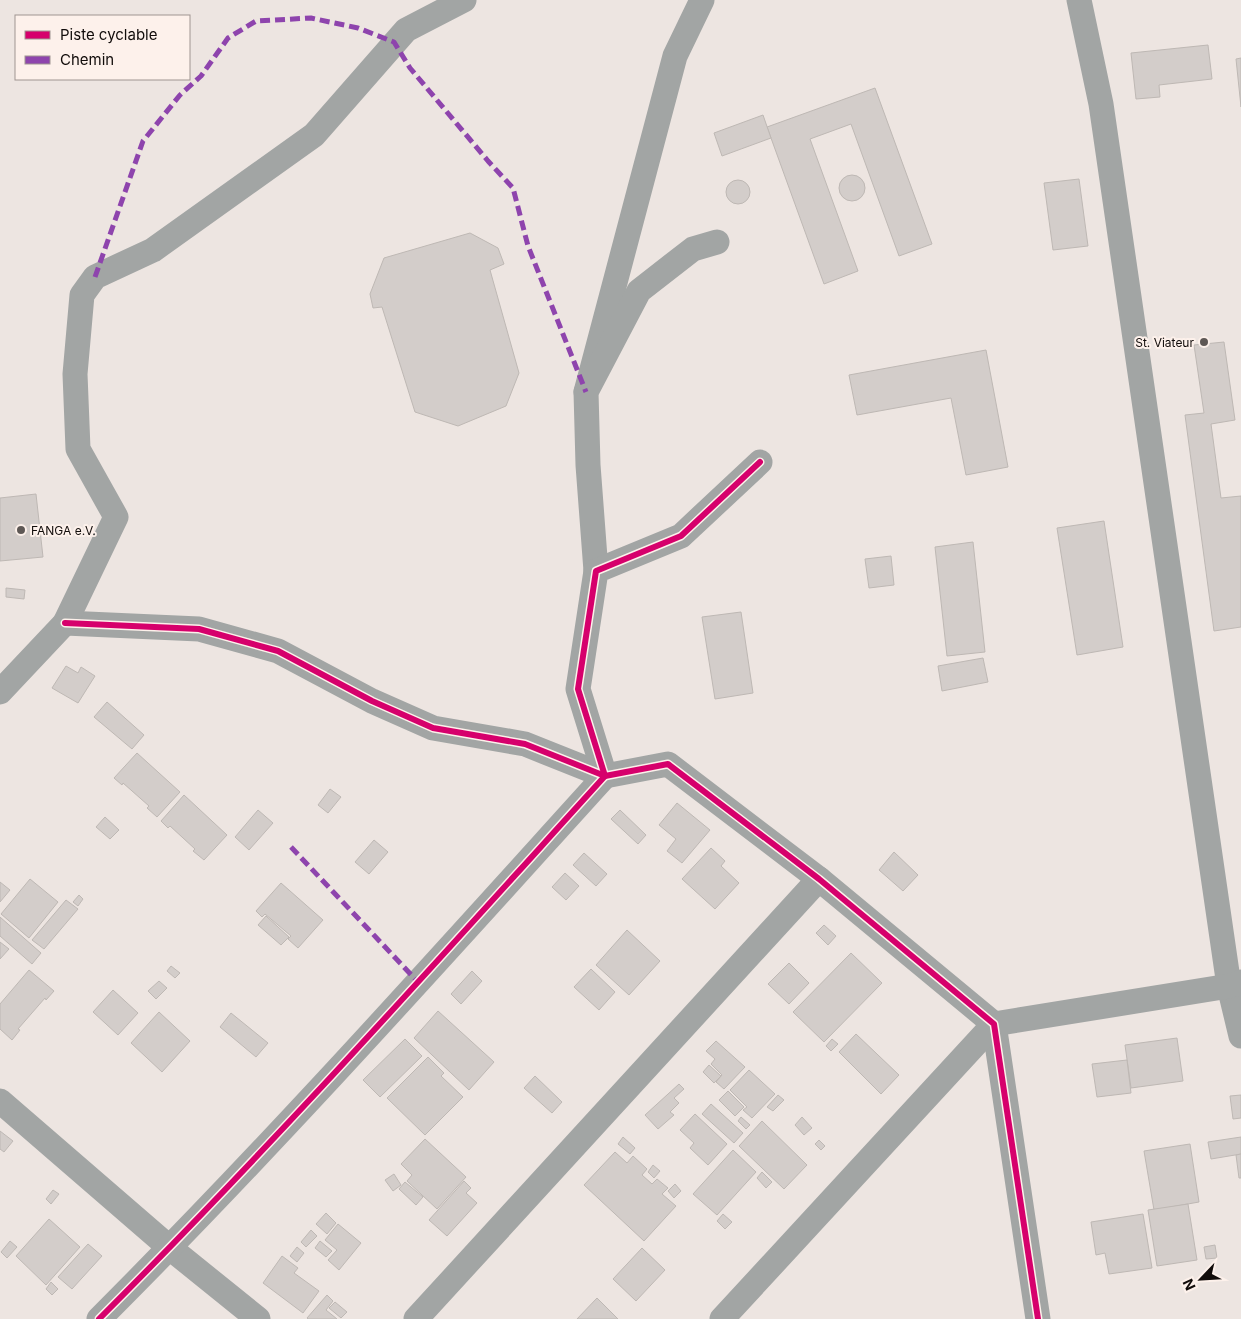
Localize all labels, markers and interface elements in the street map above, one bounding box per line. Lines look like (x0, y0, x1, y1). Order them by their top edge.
legend (15, 15, 190, 80)
text: Piste cyclable (60, 25, 157, 44)
text: Chemin (60, 50, 114, 69)
place label: St. Viateur (1135, 335, 1194, 350)
marker: St. Viateur (1198, 336, 1210, 348)
place label: FANGA e.V. (31, 523, 96, 538)
marker: FANGA e.V. (15, 524, 27, 536)
north arrow (1176, 1254, 1226, 1304)
text: N (1179, 1276, 1199, 1293)

